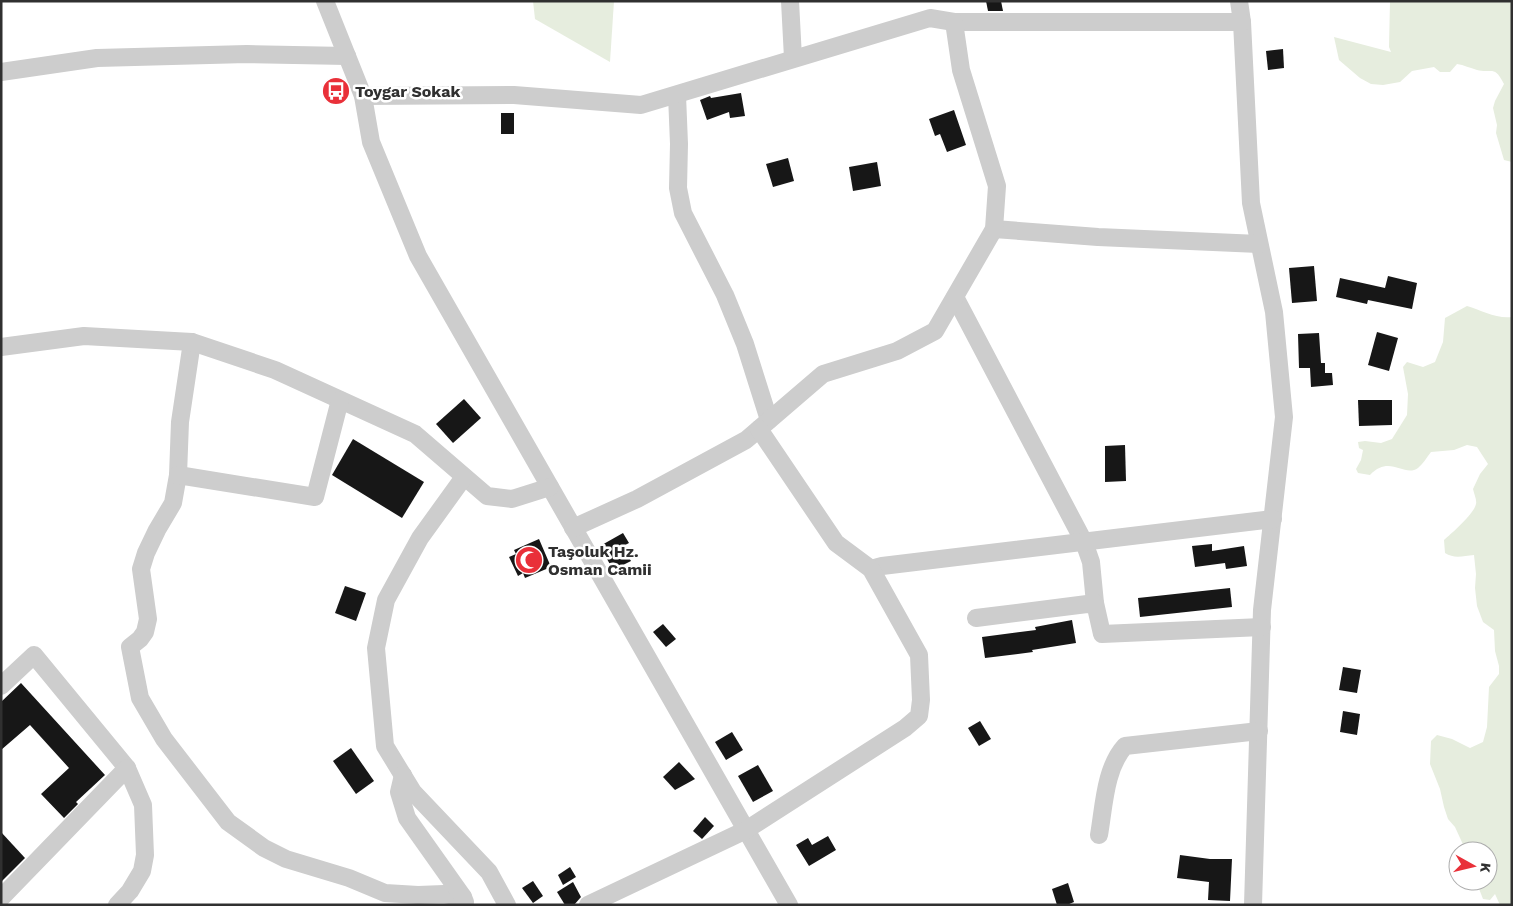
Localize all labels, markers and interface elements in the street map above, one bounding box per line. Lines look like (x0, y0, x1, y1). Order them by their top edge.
bus stop icon: Toygar Sokak (321, 76, 351, 106)
place label: Toygar Sokak (355, 82, 461, 101)
place label: Taşoluk Hz. Osman Camii (548, 542, 652, 579)
mosque icon: Taşoluk Hz. Osman Camii (514, 545, 544, 575)
north arrow (1448, 841, 1498, 891)
text: K (1477, 862, 1494, 874)

